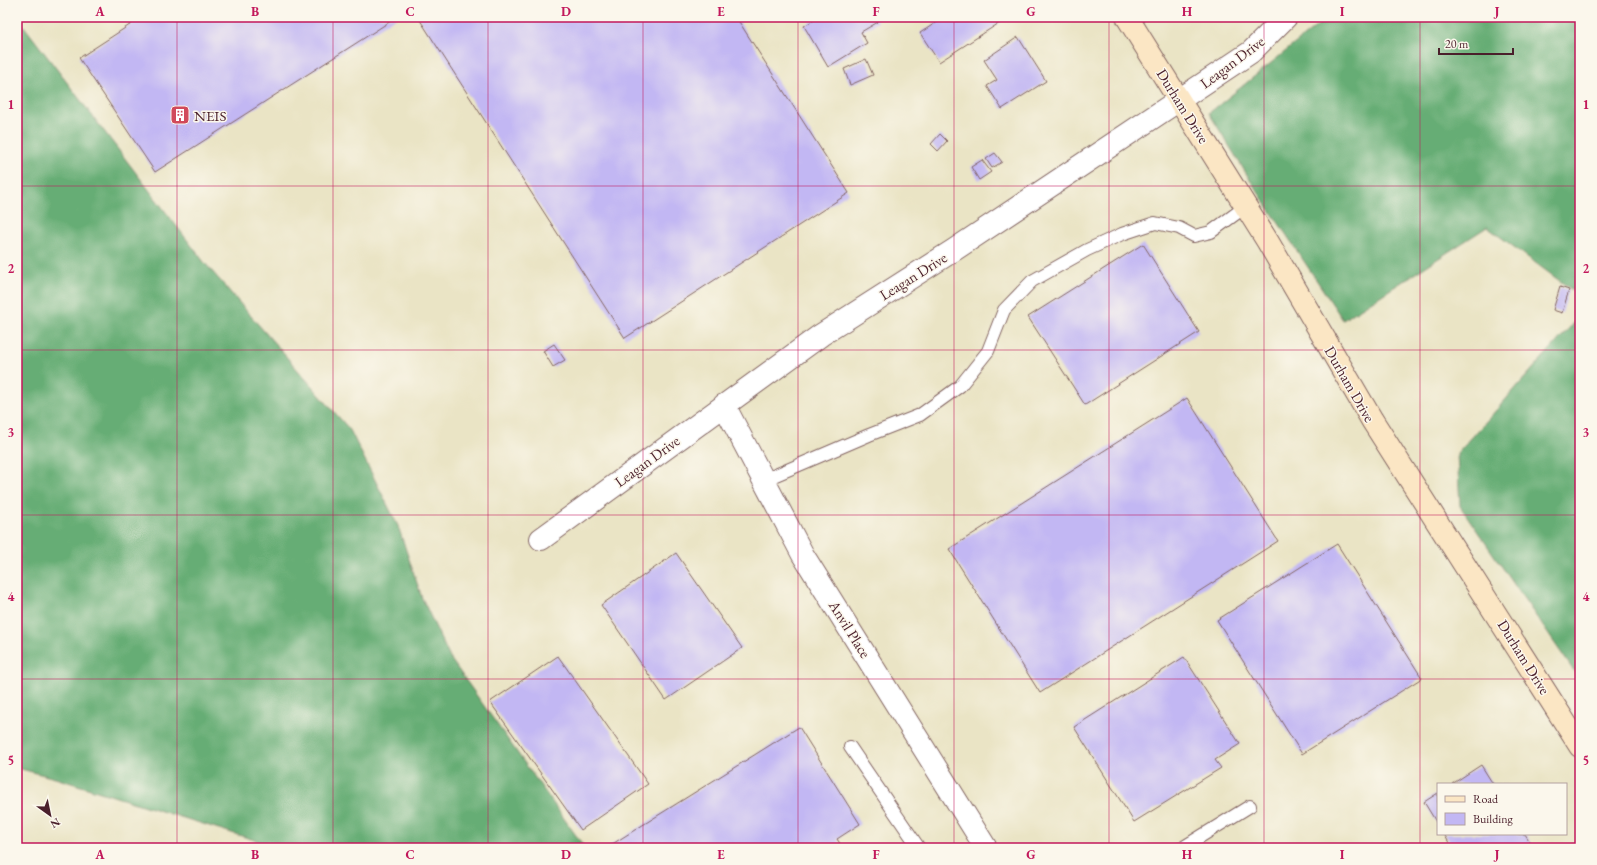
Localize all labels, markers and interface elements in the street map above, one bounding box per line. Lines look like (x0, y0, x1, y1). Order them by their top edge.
text: A (94, 3, 105, 20)
text: B (251, 3, 259, 20)
text: C (405, 3, 415, 20)
text: D (561, 3, 571, 20)
text: E (717, 3, 725, 20)
text: F (872, 3, 880, 20)
text: G (1026, 3, 1036, 20)
text: H (1182, 3, 1193, 20)
text: I (1340, 3, 1345, 20)
text: J (1493, 3, 1500, 20)
scale bar (1439, 30, 1513, 56)
street label: Leagan Drive (1196, 31, 1268, 92)
text: 20 m (1445, 36, 1469, 52)
street label: Durham Drive (1153, 65, 1214, 147)
text: 1 (8, 96, 15, 113)
text: 1 (1583, 96, 1590, 113)
building icon: NEIS (169, 104, 191, 126)
place label: NEIS (194, 106, 226, 125)
street label: Leagan Drive (876, 248, 950, 304)
text: 2 (8, 260, 15, 277)
text: 2 (1583, 260, 1590, 277)
street label: Durham Drive (1321, 343, 1379, 426)
text: 3 (8, 424, 15, 441)
text: 3 (1583, 424, 1590, 441)
street label: Leagan Drive (611, 431, 683, 491)
text: 4 (8, 588, 15, 605)
text: 4 (1583, 588, 1590, 605)
street label: Anvil Place (824, 596, 875, 661)
street label: Durham Drive (1494, 616, 1555, 698)
text: 5 (8, 752, 14, 769)
text: 5 (1583, 752, 1589, 769)
legend (1437, 783, 1567, 835)
text: Road (1473, 791, 1499, 807)
north arrow (30, 795, 70, 835)
text: Building (1473, 811, 1514, 827)
text: N (48, 815, 63, 832)
text: A (94, 846, 105, 863)
text: B (251, 846, 259, 863)
text: C (405, 846, 415, 863)
text: D (561, 846, 571, 863)
text: E (717, 846, 725, 863)
text: F (872, 846, 880, 863)
text: G (1026, 846, 1036, 863)
text: H (1182, 846, 1193, 863)
text: I (1340, 846, 1345, 863)
text: J (1493, 846, 1500, 863)

